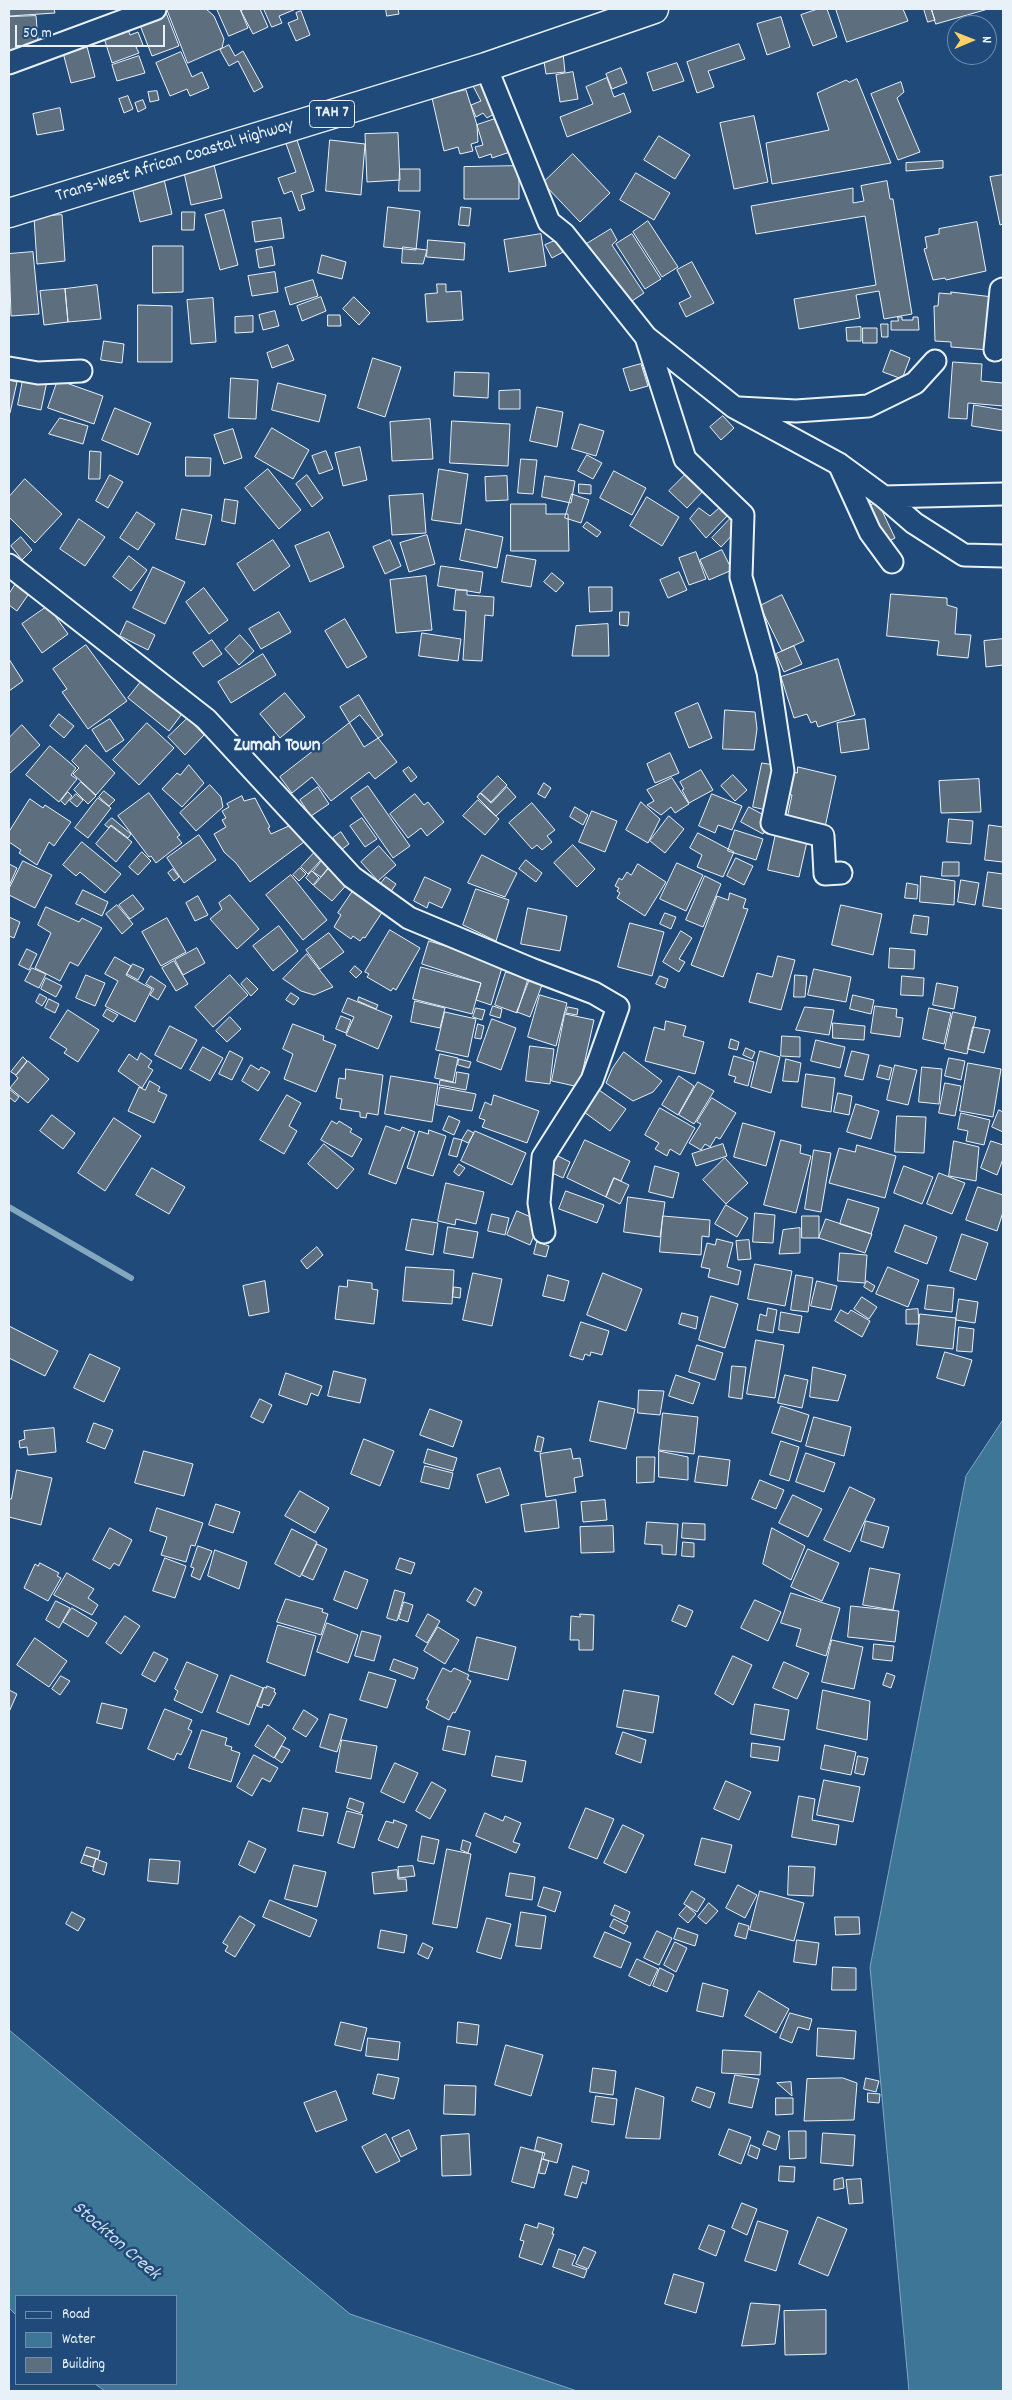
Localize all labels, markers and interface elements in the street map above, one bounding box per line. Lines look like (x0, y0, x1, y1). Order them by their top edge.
scale bar (18, 15, 168, 47)
north arrow (947, 15, 997, 65)
text: 50 m (23, 23, 52, 45)
text: N (976, 36, 996, 43)
road number: TAH 7 (310, 100, 354, 128)
street label: Trans-West African Coastal Highway (53, 115, 297, 209)
district label: Zumah Town (234, 736, 320, 758)
water label: Stockton Creek (66, 2198, 164, 2286)
legend (15, 2295, 178, 2385)
text: Road (62, 2304, 90, 2326)
text: Water (62, 2329, 95, 2351)
text: Building (62, 2354, 105, 2376)

